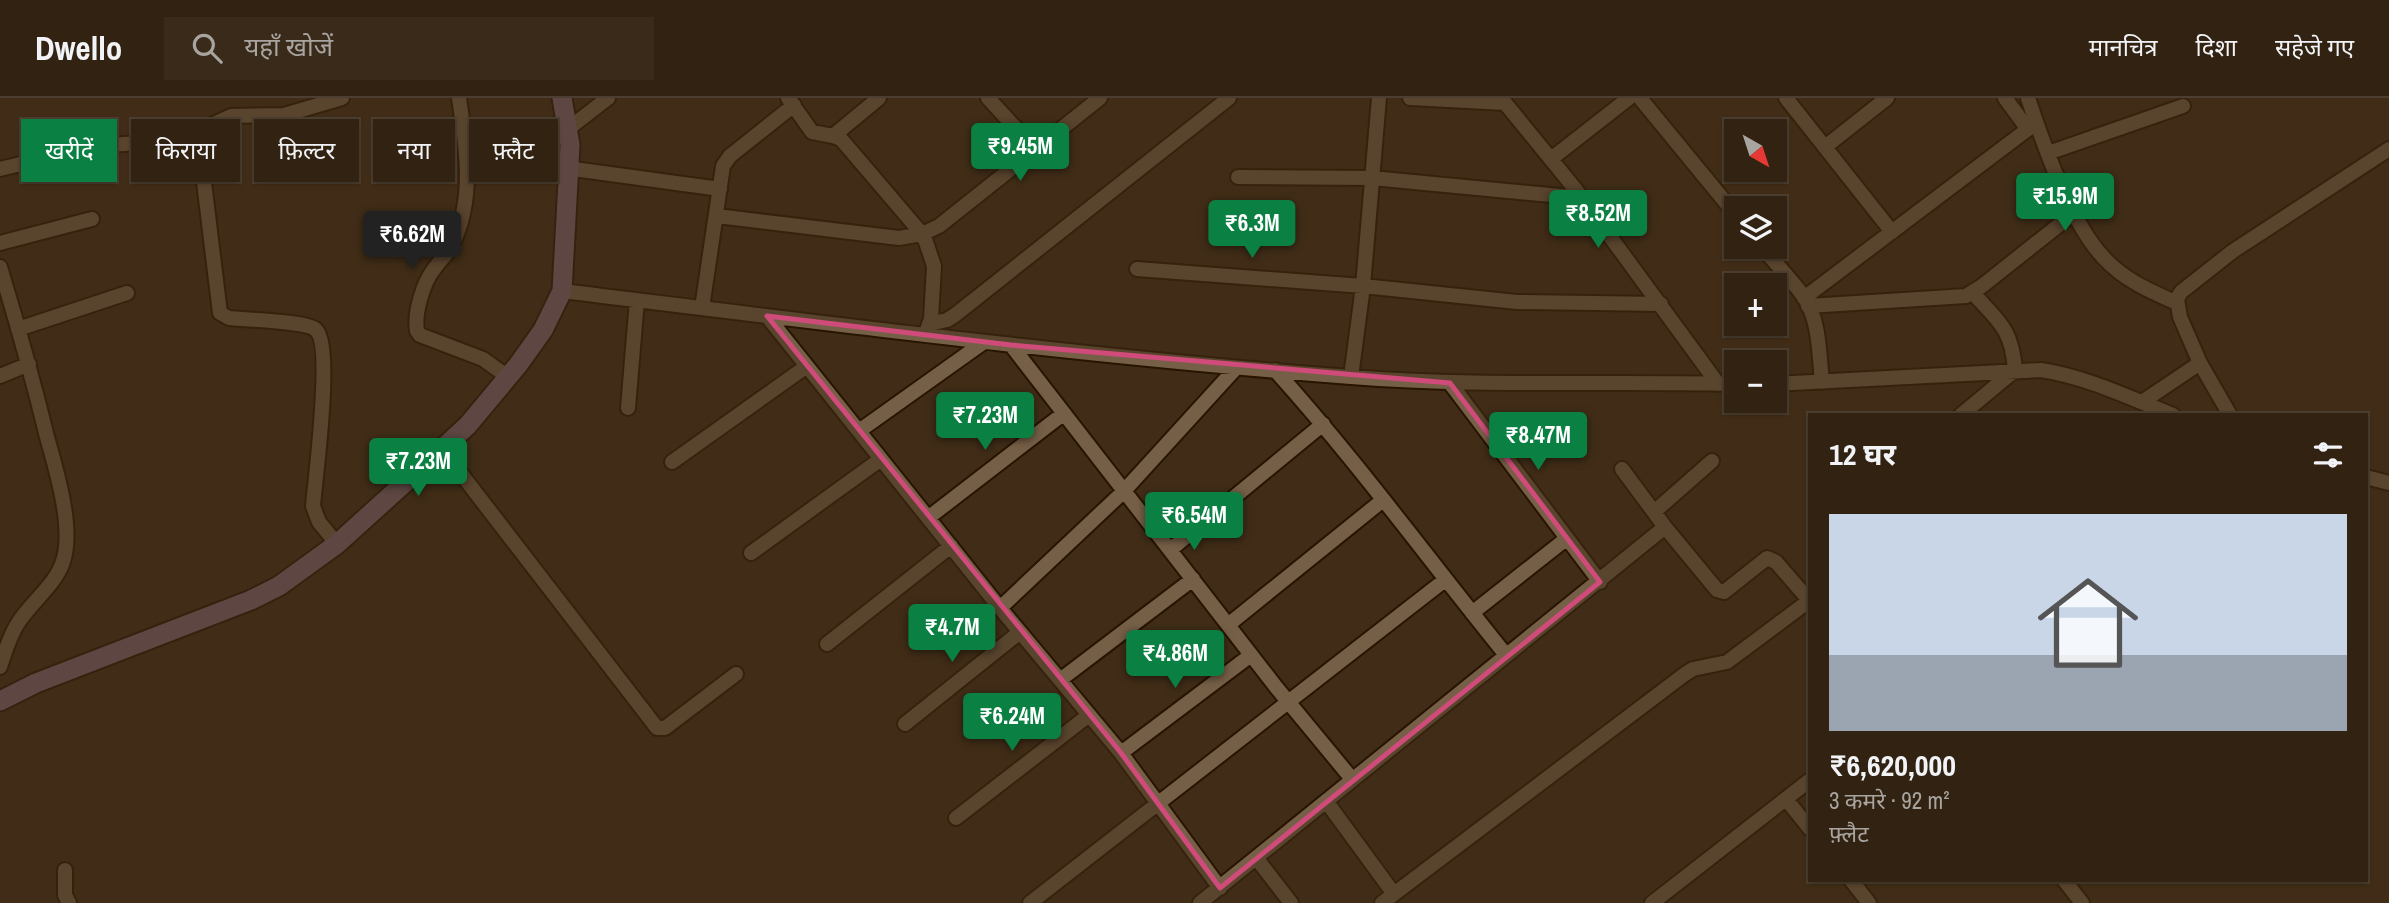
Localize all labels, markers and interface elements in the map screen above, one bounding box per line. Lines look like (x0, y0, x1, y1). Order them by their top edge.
search box (164, 17, 654, 80)
text: Dwello (35, 26, 122, 70)
icon: search (188, 29, 226, 67)
text: यहाँ खोजें (244, 29, 333, 64)
text: मानचित्र (2089, 31, 2157, 63)
text: दिशा (2195, 31, 2237, 63)
text: सहेजे गए (2275, 31, 2354, 63)
chip: खरीदें (21, 119, 117, 182)
chip: किराया (131, 119, 240, 182)
chip: फ़िल्टर (254, 119, 359, 182)
chip: नया (373, 119, 455, 182)
chip: फ़्लैट (469, 119, 558, 182)
north arrow (1724, 119, 1787, 182)
map controls (1724, 119, 1787, 413)
pin: ₹9.45M (963, 123, 1077, 183)
text: ₹9.45M (987, 130, 1053, 161)
pin: ₹15.9M (2008, 174, 2122, 233)
text: ₹15.9M (2032, 180, 2098, 211)
pin: ₹8.52M (1541, 190, 1655, 250)
button: layers (1724, 196, 1787, 259)
text: ₹8.52M (1565, 197, 1631, 228)
pin: ₹6.3M (1203, 200, 1301, 260)
text: ₹6.3M (1224, 207, 1280, 238)
pin: ₹6.62M (355, 212, 469, 271)
text: ₹6.62M (379, 218, 445, 249)
button: + (1724, 273, 1787, 336)
button: − (1724, 350, 1787, 413)
pin: ₹7.23M (928, 392, 1042, 452)
text: ₹7.23M (952, 399, 1018, 430)
pin: ₹8.47M (1481, 412, 1595, 472)
text: ₹8.47M (1505, 419, 1571, 450)
text: 12 घर (1829, 434, 1896, 474)
icon: filters (2309, 436, 2347, 474)
pin: ₹7.23M (361, 438, 475, 498)
text: ₹7.23M (385, 445, 451, 476)
pin: ₹6.54M (1137, 492, 1251, 552)
text: ₹6.54M (1161, 499, 1227, 530)
icon: home (2025, 560, 2151, 686)
pin: ₹4.7M (903, 604, 1001, 664)
text: ₹4.7M (924, 611, 980, 642)
pin: ₹4.86M (1118, 630, 1232, 690)
text: ₹4.86M (1142, 637, 1208, 668)
pin: ₹6.24M (955, 694, 1069, 753)
text: ₹6.24M (979, 700, 1045, 731)
text: ₹6,620,000 (1829, 745, 1956, 785)
text: 3 कमरे · 92 m² (1829, 785, 1950, 816)
text: फ़्लैट (1829, 818, 1869, 849)

